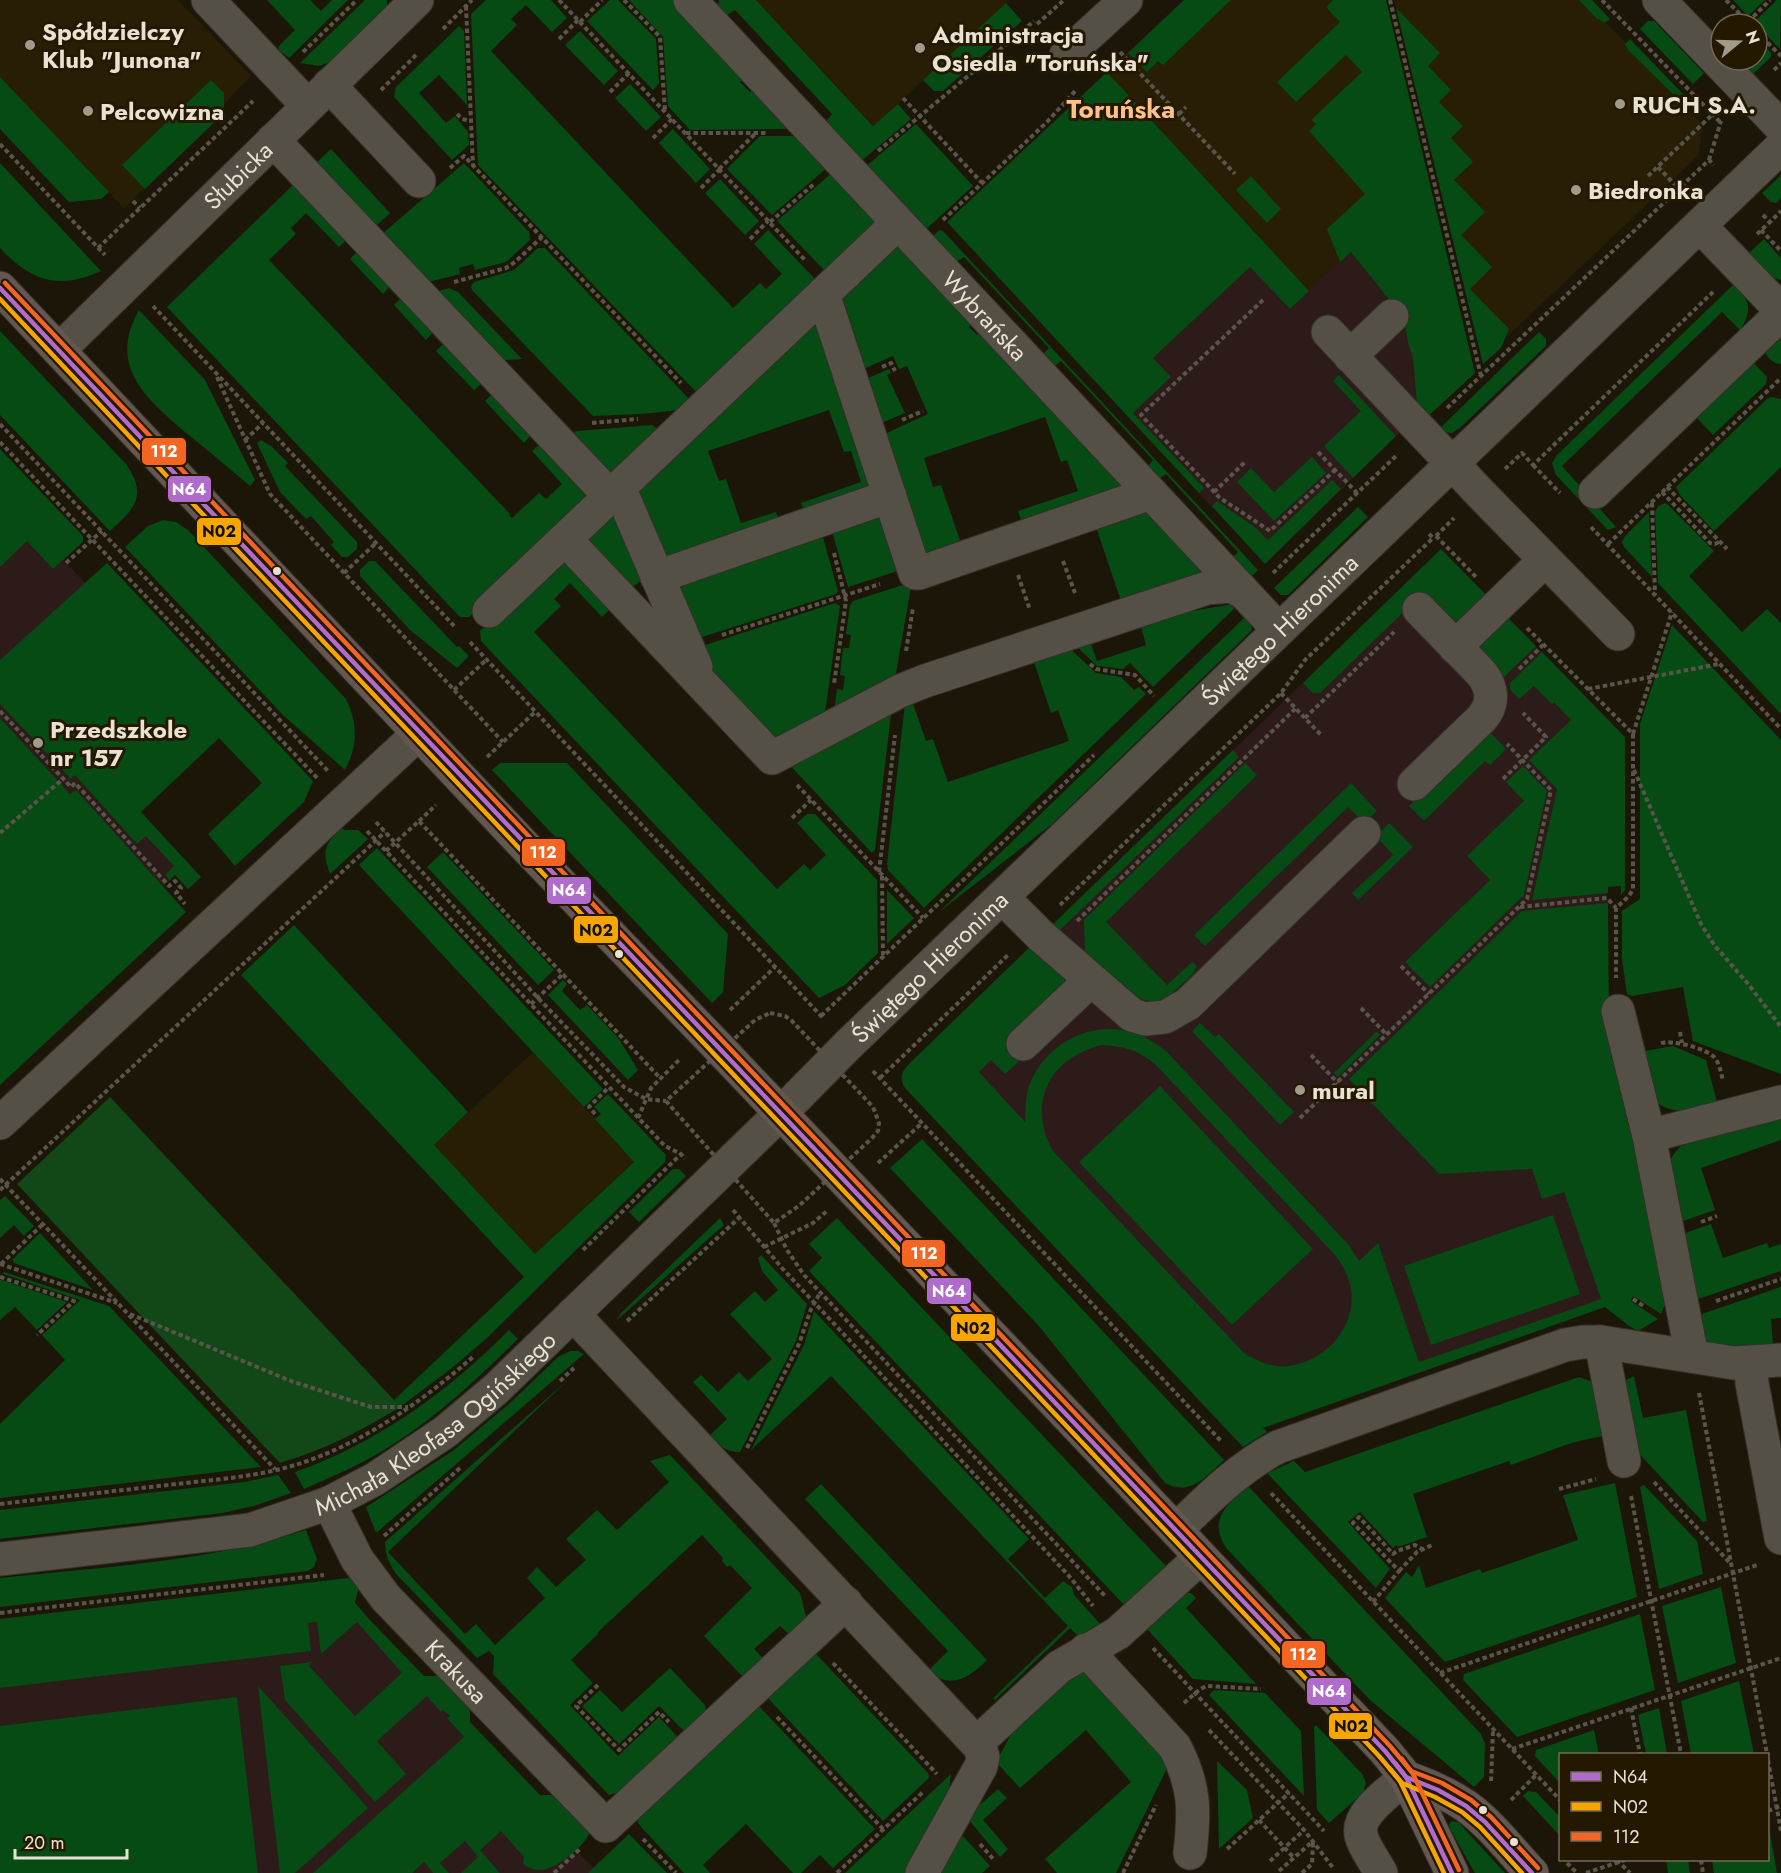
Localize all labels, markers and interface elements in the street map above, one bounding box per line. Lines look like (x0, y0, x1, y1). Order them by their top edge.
north arrow (1709, 12, 1769, 72)
place label: Spółdzielczy Klub "Junona" (42, 14, 202, 77)
place label: Administracja Osiedla "Toruńska" (931, 17, 1149, 80)
text: N (1740, 28, 1766, 47)
marker: Spółdzielczy Klub "Junona" (23, 38, 37, 52)
marker: Administracja Osiedla "Toruńska" (913, 41, 927, 55)
place label: RUCH S.A. (1632, 87, 1756, 122)
district label: Toruńska (1067, 90, 1175, 128)
place label: Pelcowizna (100, 94, 224, 129)
marker: RUCH S.A. (1613, 97, 1627, 111)
marker: Pelcowizna (81, 104, 95, 118)
street label: Słubicka (195, 133, 280, 217)
place label: Biedronka (1588, 173, 1703, 208)
marker: Biedronka (1569, 183, 1583, 197)
street label: Wybrańska (934, 263, 1036, 368)
line badge: 112 (141, 437, 187, 466)
text: 112 (151, 440, 177, 463)
line badge: N64 (167, 475, 212, 503)
text: N64 (172, 478, 206, 501)
line badge: N02 (196, 517, 242, 546)
text: N02 (202, 520, 236, 543)
street label: Świętego Hieronima (1193, 546, 1366, 714)
unlabelled marker (271, 565, 283, 577)
place label: Przedszkole nr 157 (50, 712, 187, 775)
marker: Przedszkole nr 157 (31, 736, 45, 750)
line badge: 112 (521, 838, 566, 867)
text: 112 (530, 841, 556, 864)
line badge: N64 (546, 876, 592, 905)
text: N64 (552, 879, 586, 902)
street label: Świętego Hieronima (843, 883, 1016, 1051)
line badge: N02 (573, 915, 619, 944)
text: N02 (579, 919, 613, 942)
unlabelled marker (613, 948, 625, 960)
place label: mural (1312, 1073, 1375, 1108)
marker: mural (1293, 1083, 1307, 1097)
line badge: 112 (901, 1239, 946, 1268)
text: 112 (911, 1242, 937, 1265)
line badge: N64 (926, 1277, 972, 1305)
text: N64 (932, 1280, 966, 1303)
line badge: N02 (950, 1313, 996, 1342)
text: N02 (956, 1317, 990, 1340)
street label: Michała Kleofasa Ogińskiego (310, 1323, 564, 1524)
street label: Krakusa (417, 1631, 496, 1711)
line badge: 112 (1281, 1640, 1326, 1669)
text: 112 (1290, 1643, 1316, 1666)
line badge: N64 (1306, 1677, 1352, 1706)
text: N64 (1312, 1680, 1346, 1703)
line badge: N02 (1328, 1712, 1373, 1740)
text: N02 (1334, 1715, 1368, 1738)
legend (1559, 1753, 1769, 1861)
text: N64 (1613, 1764, 1648, 1790)
text: N02 (1613, 1794, 1648, 1820)
unlabelled marker (1477, 1804, 1489, 1816)
scale bar (15, 1822, 128, 1860)
text: 112 (1613, 1824, 1639, 1850)
text: 20 m (24, 1830, 64, 1856)
unlabelled marker (1508, 1836, 1520, 1848)

